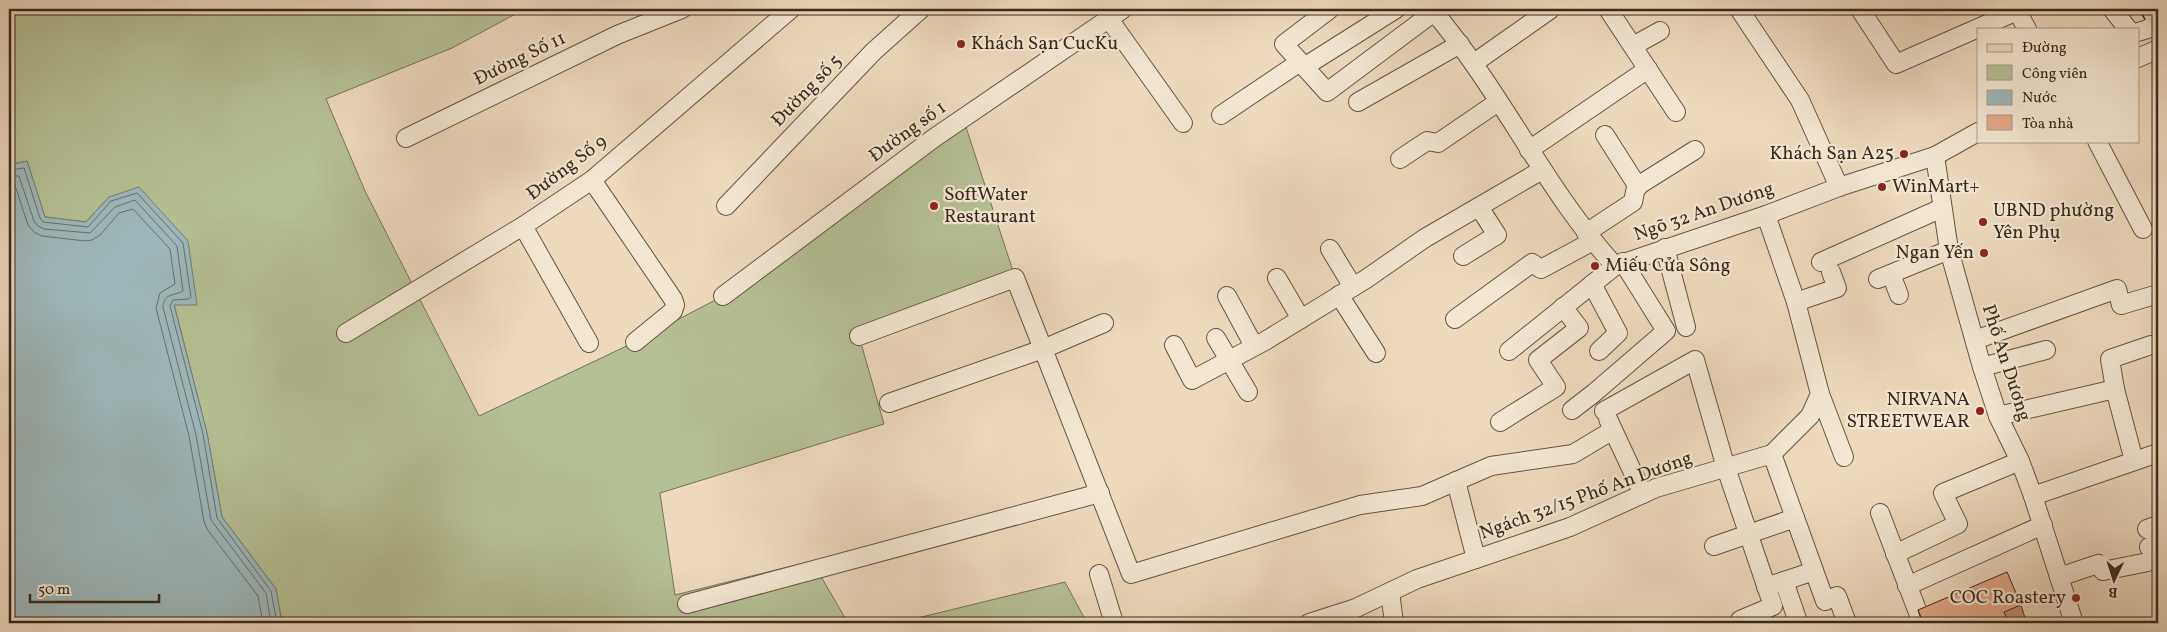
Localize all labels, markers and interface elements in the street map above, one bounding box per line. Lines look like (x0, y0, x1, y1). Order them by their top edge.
street label: Đường Số 11 (470, 25, 570, 93)
legend (1977, 28, 2140, 142)
place label: Khách Sạn CucKu (971, 31, 1118, 57)
marker: Khách Sạn CucKu (955, 38, 967, 50)
text: Đường (2022, 38, 2067, 59)
street label: Đường số 5 (766, 49, 848, 133)
text: Công viên (2022, 64, 2087, 85)
text: Nước (2022, 88, 2057, 109)
street label: Đường số 1 (864, 95, 952, 169)
text: Tòa nhà (2022, 114, 2074, 135)
street label: Đường Số 9 (521, 129, 613, 207)
place label: Khách Sạn A25 (1769, 141, 1894, 167)
marker: Khách Sạn A25 (1898, 148, 1910, 160)
place label: WinMart+ (1892, 174, 1980, 200)
street label: Ngõ 32 An Dương (1630, 176, 1778, 248)
marker: WinMart+ (1876, 181, 1888, 193)
place label: SoftWater Restaurant (944, 182, 1036, 230)
place label: UBND phường Yên Phụ (1993, 198, 2114, 246)
marker: SoftWater Restaurant (928, 200, 940, 212)
marker: UBND phường Yên Phụ (1977, 216, 1989, 228)
place label: Ngan Yến (1896, 240, 1974, 266)
marker: Ngan Yến (1978, 247, 1990, 259)
place label: Miếu Cửa Sông (1605, 253, 1730, 279)
marker: Miếu Cửa Sông (1589, 260, 1601, 272)
street label: Phố An Dương (1975, 301, 2037, 425)
place label: NIRVANA STREETWEAR (1846, 387, 1970, 435)
marker: NIRVANA STREETWEAR (1974, 405, 1986, 417)
street label: Ngách 32/15 Phố An Dương (1476, 445, 1696, 547)
north arrow (2090, 554, 2140, 604)
scale bar (30, 572, 159, 604)
text: 50 m (38, 580, 70, 601)
text: B (2108, 582, 2119, 601)
place label: COC Roastery (1950, 585, 2066, 611)
marker: COC Roastery (2070, 592, 2082, 604)

